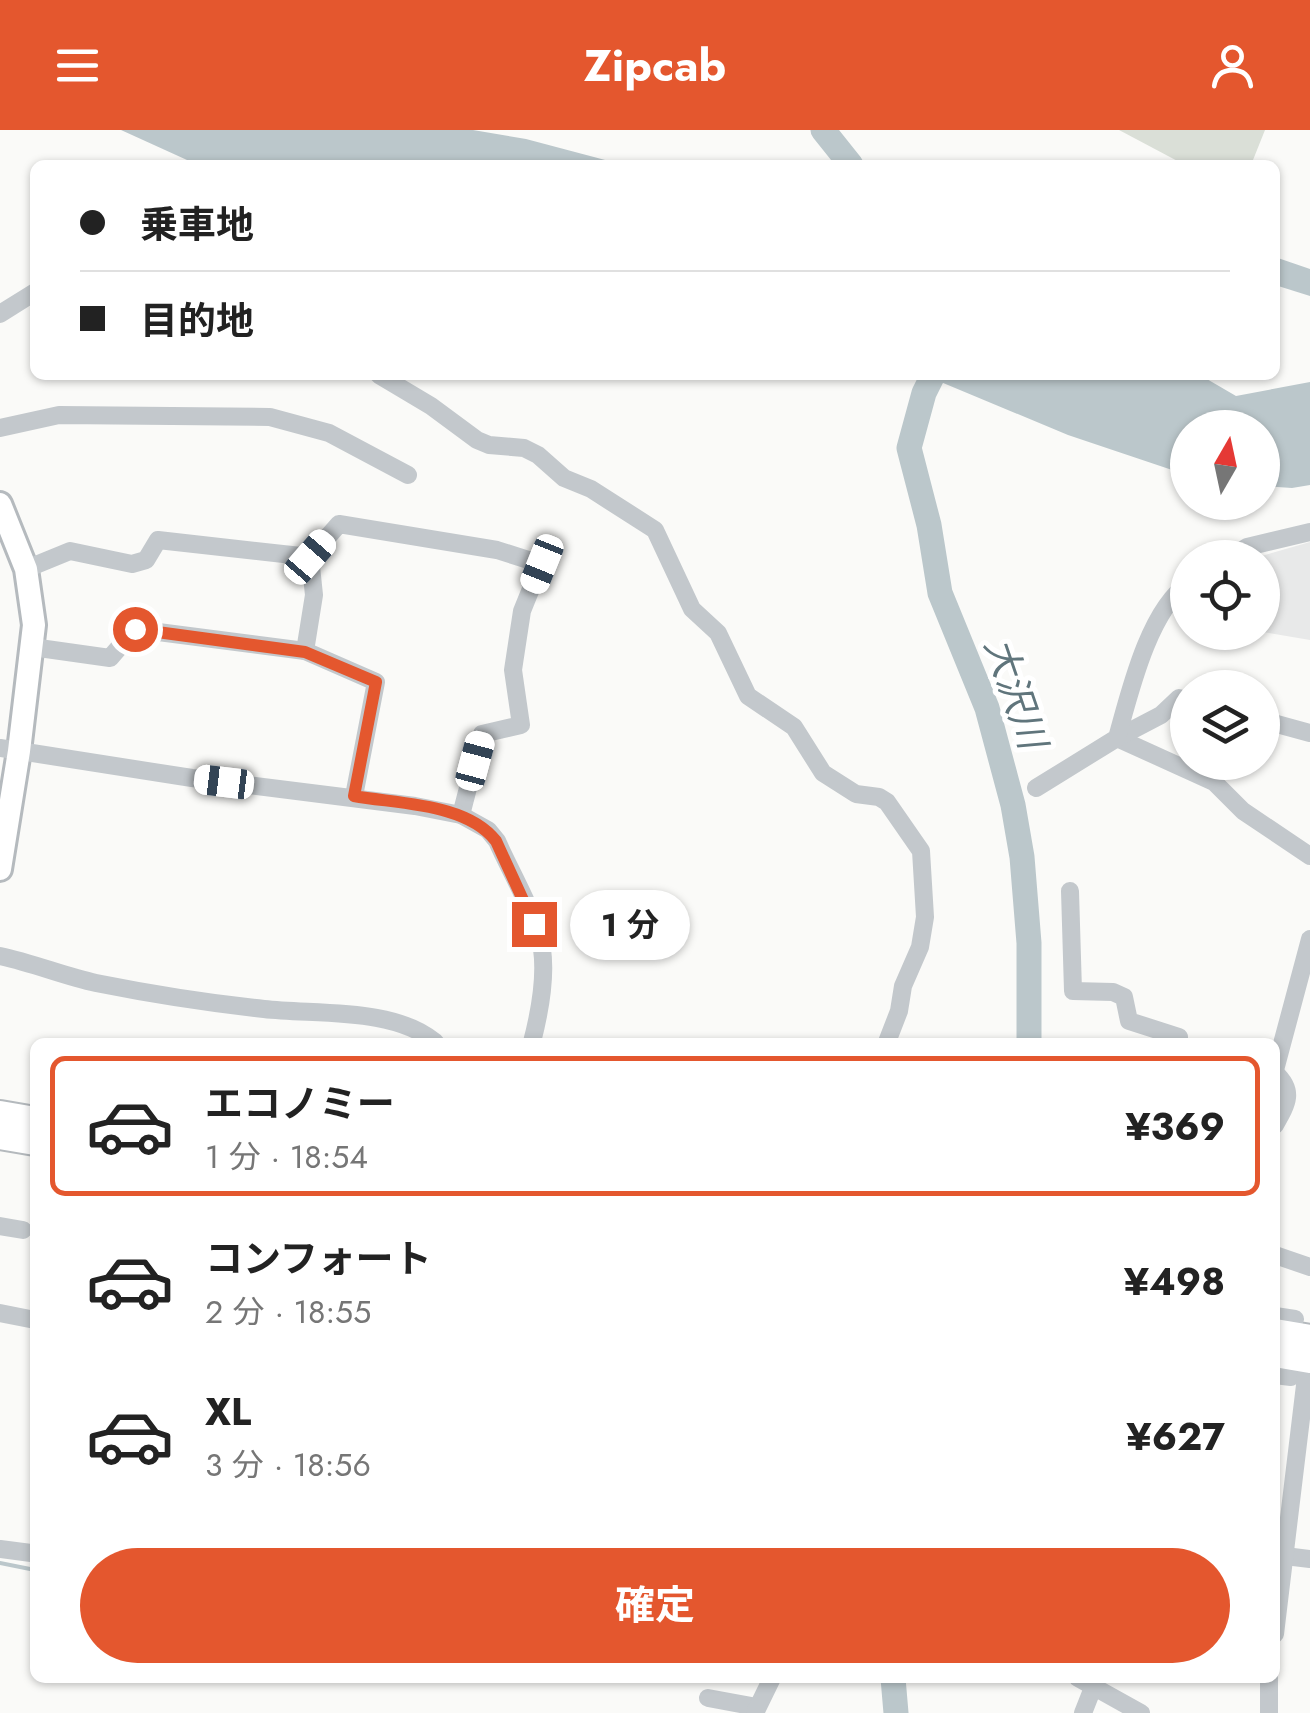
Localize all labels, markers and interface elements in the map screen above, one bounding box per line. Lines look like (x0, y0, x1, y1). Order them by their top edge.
text: Zipcab (584, 33, 726, 98)
icon: menu (50, 38, 105, 93)
icon: person (1205, 38, 1260, 93)
text: 乗車地 (140, 197, 254, 252)
text: 目的地 (140, 293, 254, 348)
north arrow (1170, 410, 1280, 520)
map controls (1170, 410, 1280, 780)
car (279, 525, 341, 589)
car (517, 531, 567, 597)
button: locate (1170, 540, 1280, 650)
route start (113, 607, 158, 652)
water label: 大沢川 (971, 630, 1062, 760)
button: layers (1170, 670, 1280, 780)
car (453, 728, 497, 794)
car (192, 763, 256, 801)
callout: 1 分 (569, 889, 689, 959)
route end (512, 902, 557, 947)
text: 1 分 (601, 902, 659, 948)
text: エコノミー (205, 1076, 395, 1131)
icon: car (85, 1081, 175, 1171)
text: ¥369 (1125, 1099, 1225, 1154)
text: 1 分 · 18:54 (205, 1134, 368, 1180)
text: コンフォート (205, 1231, 432, 1286)
icon: car (85, 1236, 175, 1326)
text: ¥498 (1124, 1254, 1225, 1309)
text: 2 分 · 18:55 (205, 1289, 371, 1335)
text: XL (205, 1384, 251, 1439)
icon: car (85, 1391, 175, 1481)
text: ¥627 (1126, 1409, 1225, 1464)
text: 3 分 · 18:56 (205, 1442, 371, 1488)
button: 確定 (80, 1548, 1230, 1663)

